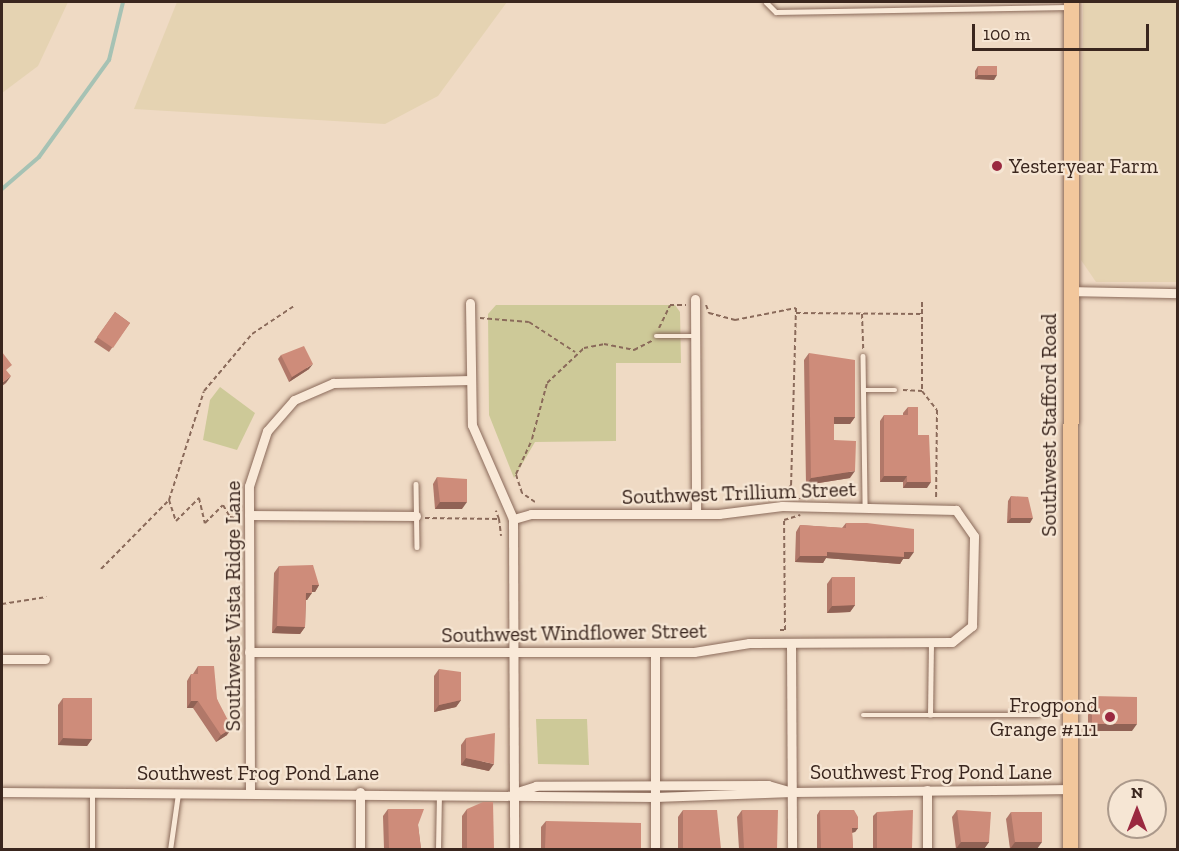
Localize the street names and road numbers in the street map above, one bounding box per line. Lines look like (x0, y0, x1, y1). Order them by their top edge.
street label: Southwest Stafford Road (1036, 313, 1062, 537)
street label: Southwest Trillium Street (621, 476, 857, 510)
street label: Southwest Vista Ridge Lane (220, 480, 246, 732)
street label: Southwest Windflower Street (441, 618, 707, 648)
street label: Southwest Frog Pond Lane (810, 759, 1052, 785)
street label: Southwest Frog Pond Lane (137, 760, 379, 786)

